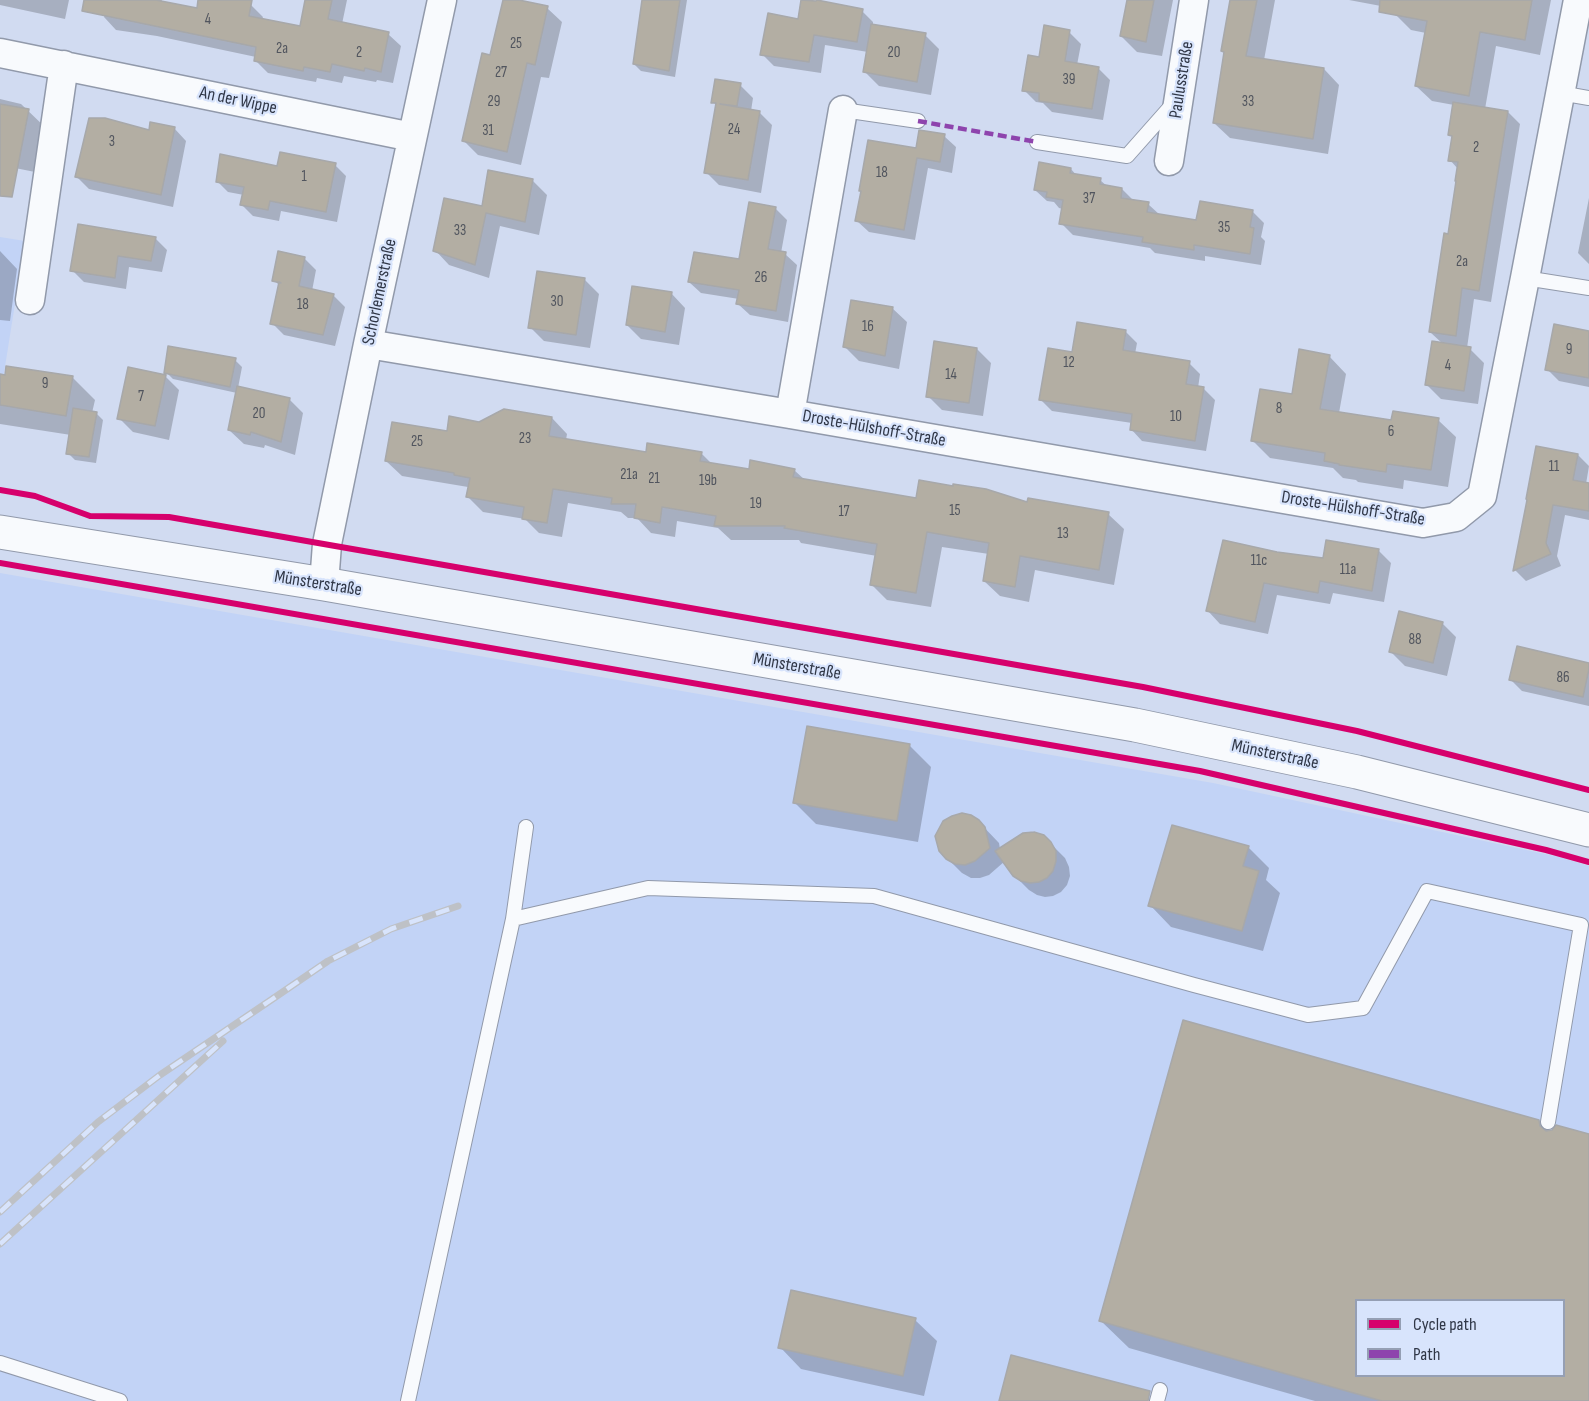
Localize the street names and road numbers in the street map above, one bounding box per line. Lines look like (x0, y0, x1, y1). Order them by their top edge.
street label: Paulusstraße (1165, 40, 1199, 120)
street label: An der Wippe (197, 82, 279, 120)
street label: Schorlemerstraße (358, 237, 402, 347)
street label: Droste-Hülshoff-Straße (801, 406, 947, 452)
street label: Droste-Hülshoff-Straße (1280, 487, 1426, 531)
street label: Münsterstraße (273, 566, 363, 602)
street label: Münsterstraße (752, 649, 842, 685)
street label: Münsterstraße (1230, 735, 1320, 775)

